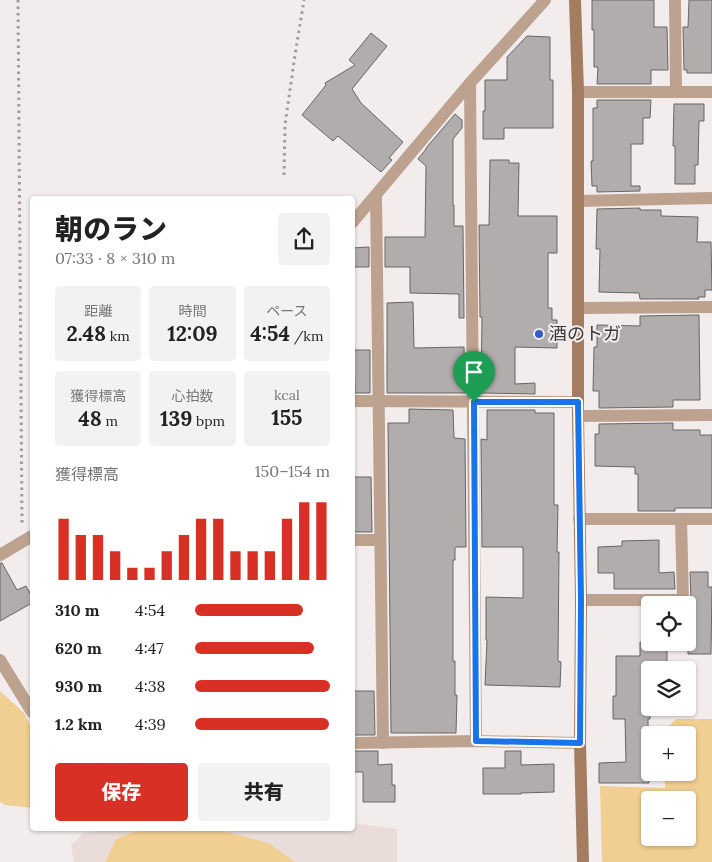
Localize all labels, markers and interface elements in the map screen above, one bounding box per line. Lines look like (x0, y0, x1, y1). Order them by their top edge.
text: 朝のラン (55, 211, 167, 247)
button: share (278, 213, 330, 265)
text: 07:33 · 8 × 310 m (55, 248, 175, 268)
text: 距離 (84, 302, 112, 320)
text: 時間 (178, 302, 206, 320)
text: ペース (266, 302, 307, 320)
text: 2.48 (67, 320, 106, 347)
text: 12:09 (167, 320, 218, 347)
text: 4:54 (250, 320, 290, 347)
place label: 酒のトガ (549, 322, 621, 345)
text: km (106, 327, 130, 345)
text: /km (290, 327, 323, 345)
marker: 酒のトガ (533, 328, 545, 340)
pin (453, 351, 495, 402)
icon: arrive (460, 358, 488, 386)
text: kcal (274, 386, 300, 404)
text: 獲得標高 (70, 387, 126, 405)
text: 心拍数 (171, 387, 213, 405)
text: 155 (271, 404, 302, 431)
text: 48 (78, 405, 102, 432)
text: 139 (160, 405, 192, 432)
text: m (102, 412, 118, 430)
text: bpm (192, 412, 225, 430)
text: 150–154 m (255, 461, 330, 481)
text: 獲得標高 (55, 464, 119, 484)
map controls (641, 596, 696, 846)
button: locate (641, 596, 696, 651)
text: 310 m (55, 600, 100, 620)
text: 4:54 (135, 600, 165, 620)
text: 620 m (55, 638, 102, 658)
text: 4:47 (135, 638, 164, 658)
button: layers (641, 661, 696, 716)
text: 930 m (55, 676, 102, 696)
text: 4:38 (135, 676, 166, 696)
text: 1.2 km (55, 714, 102, 734)
text: 4:39 (135, 714, 166, 734)
button: + (641, 726, 696, 781)
button: 保存 (55, 763, 188, 821)
button: 共有 (198, 763, 330, 821)
button: − (641, 791, 696, 846)

